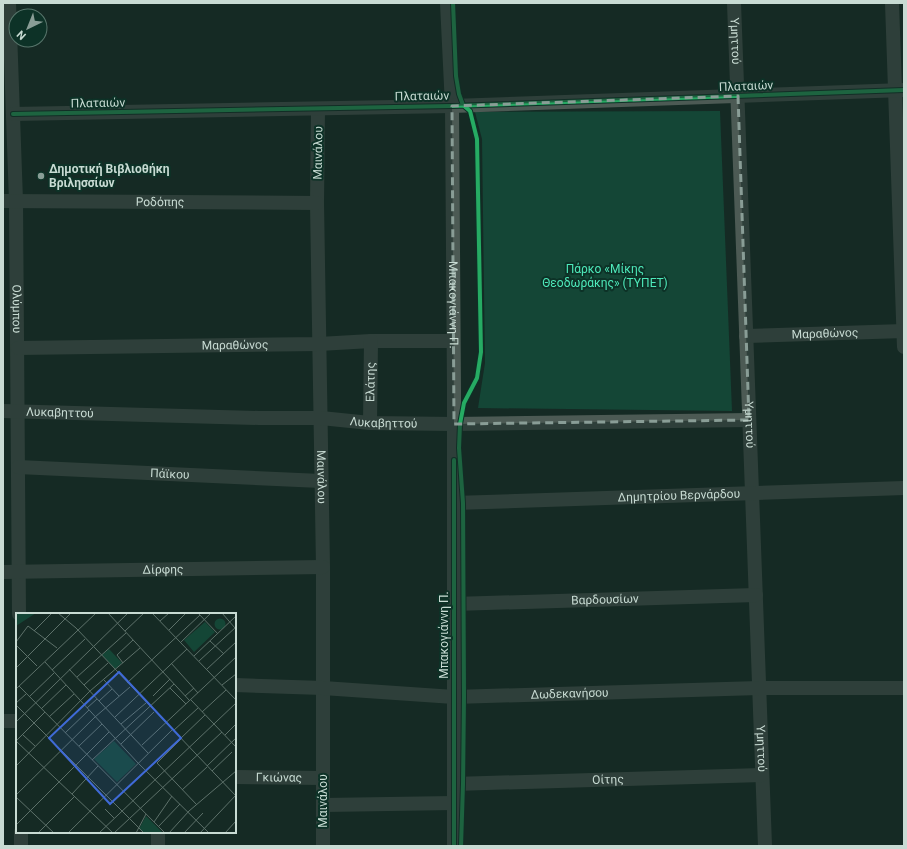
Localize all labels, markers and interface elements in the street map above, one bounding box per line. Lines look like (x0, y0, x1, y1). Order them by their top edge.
north arrow (8, 8, 48, 48)
street label: Υμηττού (728, 17, 743, 65)
text: N (14, 27, 29, 42)
street label: Πλαταιών (719, 78, 774, 94)
street label: Πλαταιών (395, 89, 450, 103)
street label: Πλαταιών (71, 96, 126, 110)
street label: Μαινάλου (311, 126, 325, 180)
place label: Δημοτική Βιβλιοθήκη Βριλησσίων (49, 162, 170, 190)
marker: Δημοτική Βιβλιοθήκη Βριλησσίων (36, 171, 46, 181)
street label: Ροδόπης (136, 195, 184, 209)
street label: Μπακογιάννη Π. (446, 261, 461, 349)
park label: Πάρκο «Μίκης Θεοδωράκης» (ΤΥΠΕΤ) (542, 262, 668, 290)
street label: Ολύμπου (10, 285, 24, 333)
street label: Μαραθώνος (791, 325, 859, 342)
street label: Μαραθώνος (202, 338, 268, 353)
street label: Ελάτης (363, 362, 378, 402)
street label: Υμηττού (742, 401, 757, 448)
street label: Λυκαβηττού (26, 405, 94, 420)
street label: Λυκαβηττού (349, 414, 418, 431)
street label: Μαινάλου (314, 450, 329, 504)
street label: Πάϊκου (150, 466, 190, 482)
street label: Δημητρίου Βερνάρδου (617, 486, 740, 505)
street label: Δίρφης (142, 562, 184, 577)
street label: Μπακογιάννη Π. (437, 591, 451, 679)
street label: Βαρδουσίων (571, 591, 639, 608)
inset map (16, 613, 236, 833)
street label: Δωδεκανήσου (530, 685, 609, 702)
street label: Υμηττού (754, 725, 769, 772)
street label: Γκιώνας (256, 770, 302, 785)
street label: Οίτης (592, 772, 624, 787)
street label: Μαινάλου (316, 774, 330, 828)

